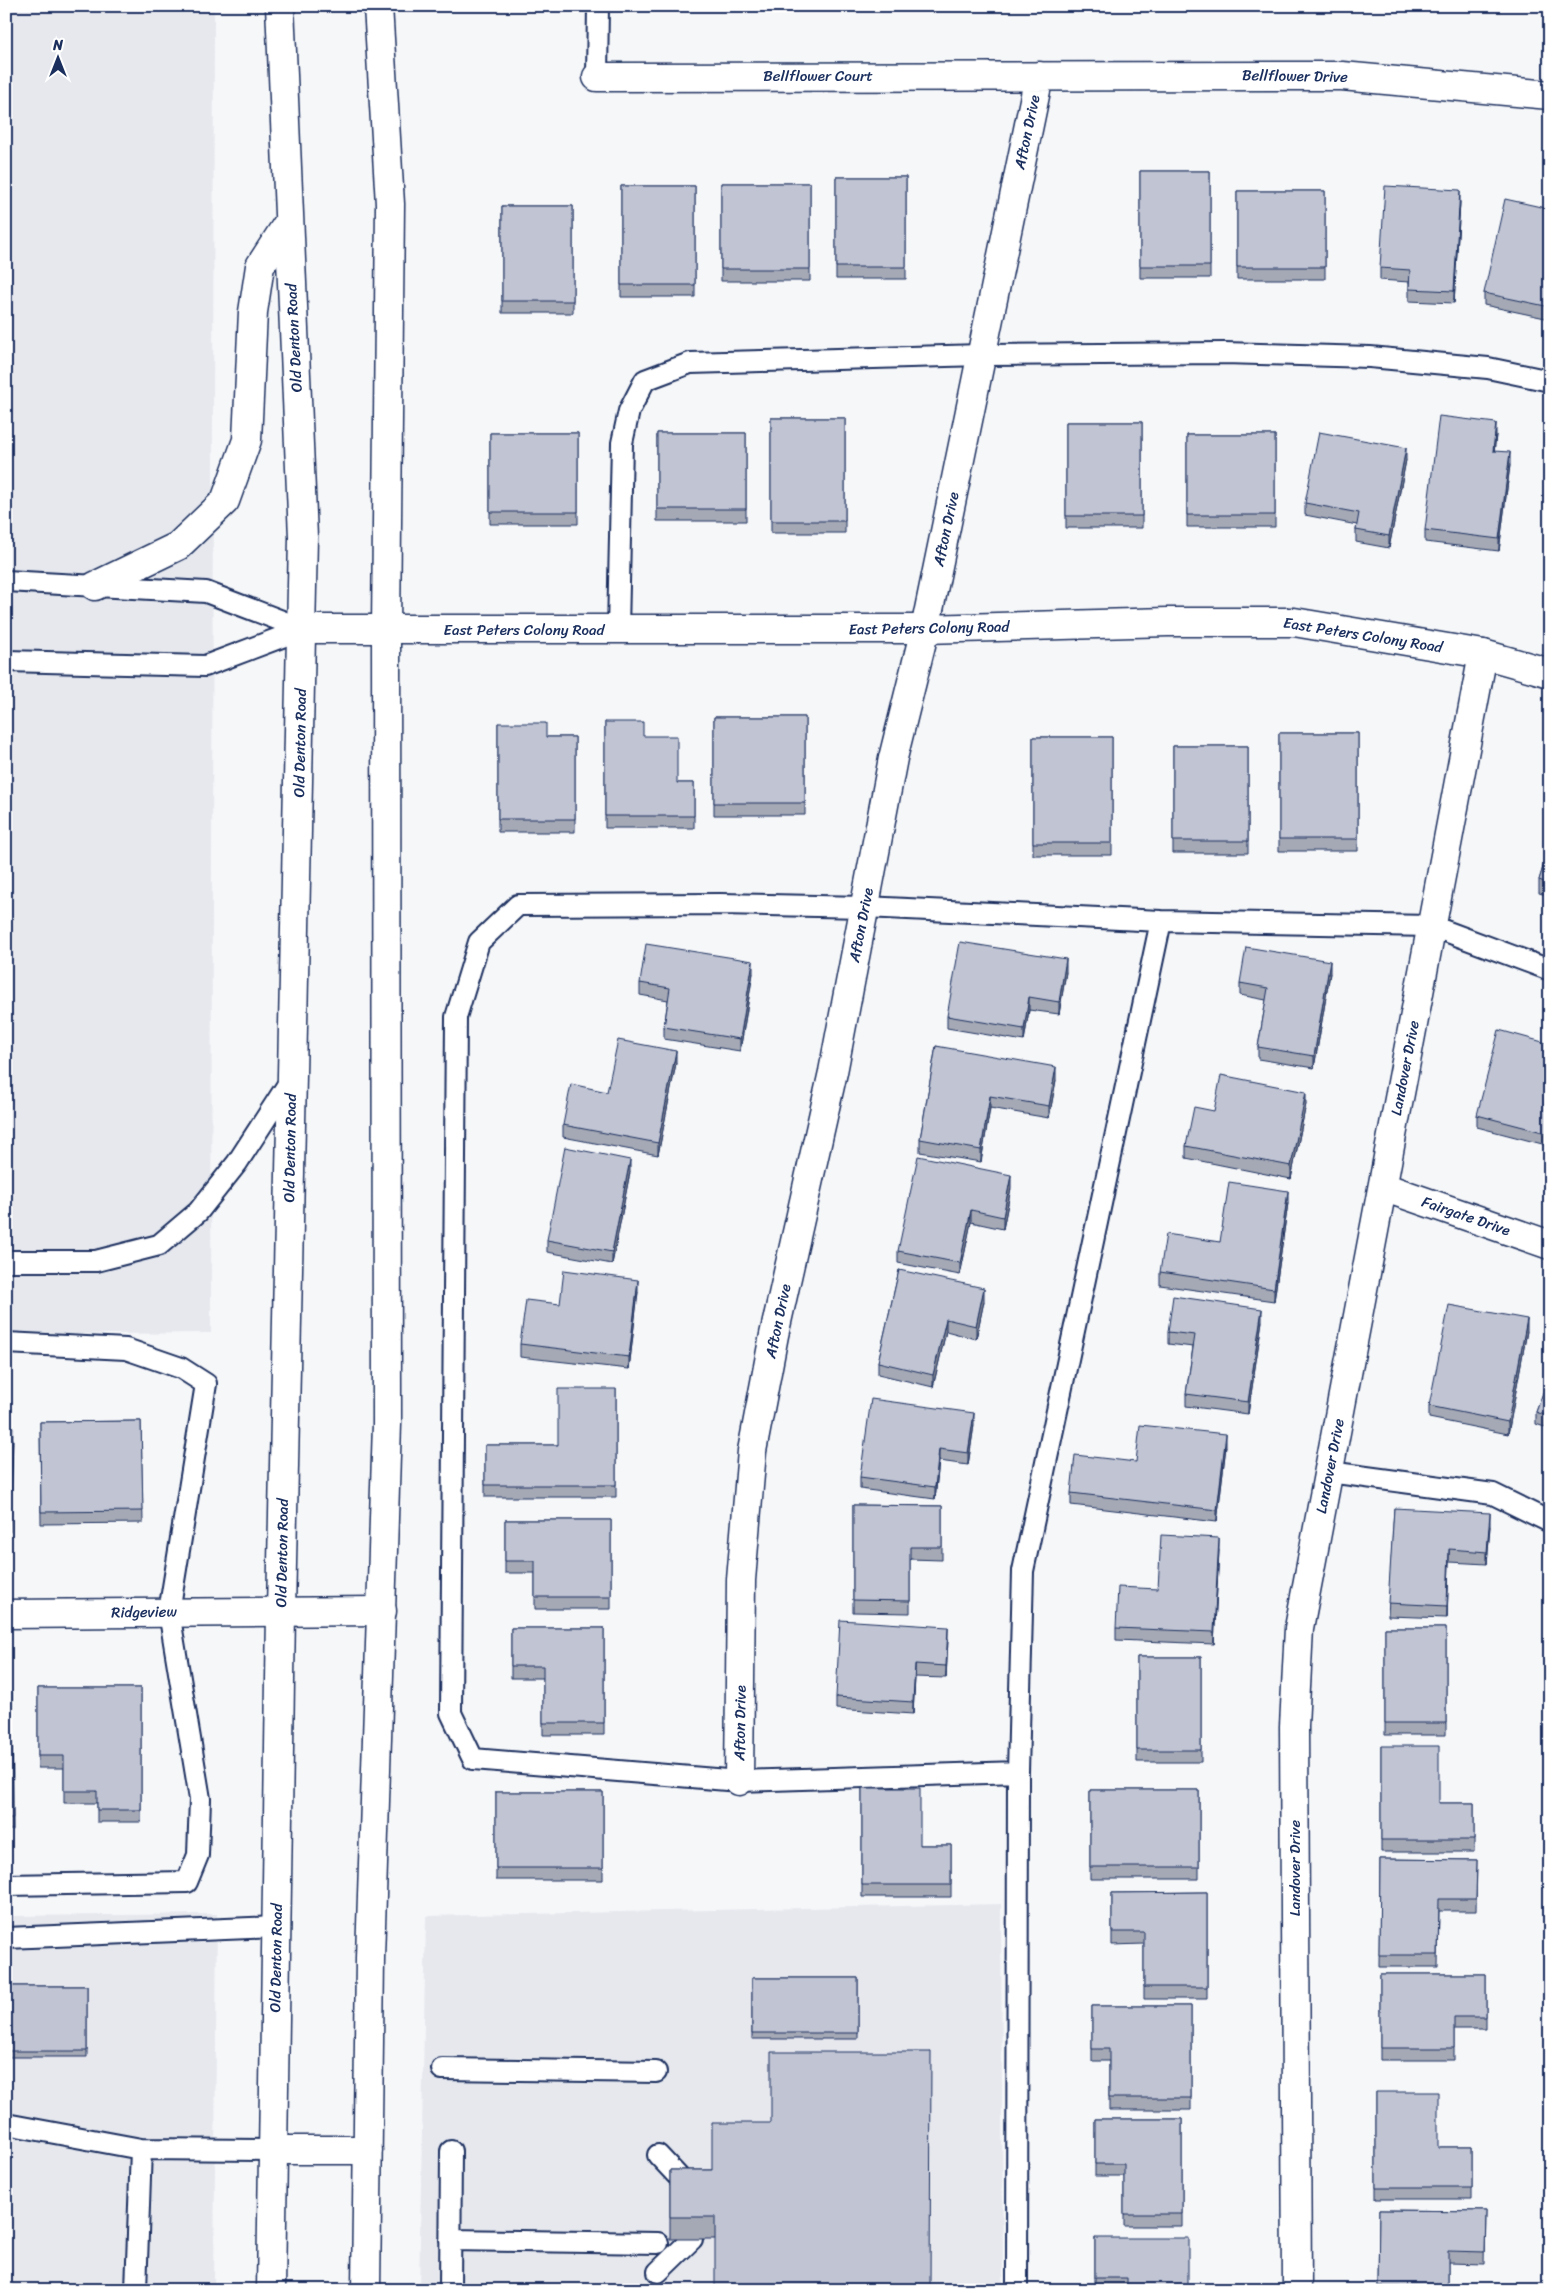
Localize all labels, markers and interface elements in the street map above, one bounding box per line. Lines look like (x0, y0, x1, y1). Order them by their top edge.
north arrow (32, 32, 82, 82)
text: N (52, 33, 63, 58)
street label: Bellflower Drive (1242, 62, 1348, 90)
street label: Bellflower Court (763, 63, 873, 89)
street label: Afton Drive (1006, 92, 1048, 173)
street label: Old Denton Road (278, 282, 310, 393)
street label: Afton Drive (925, 489, 967, 570)
street label: East Peters Colony Road (1282, 610, 1446, 661)
street label: East Peters Colony Road (848, 614, 1011, 642)
street label: East Peters Colony Road (444, 617, 606, 643)
street label: Old Denton Road (286, 687, 314, 798)
street label: Afton Drive (841, 885, 881, 966)
street label: Landover Drive (1383, 1018, 1427, 1118)
street label: Old Denton Road (276, 1092, 304, 1203)
street label: Fairgate Drive (1418, 1189, 1514, 1243)
street label: Afton Drive (757, 1281, 799, 1362)
street label: Landover Drive (1308, 1416, 1352, 1516)
street label: Old Denton Road (268, 1497, 296, 1608)
street label: Ridgeview (111, 1598, 178, 1626)
street label: Afton Drive (726, 1685, 754, 1762)
street label: Landover Drive (1282, 1820, 1308, 1916)
street label: Old Denton Road (262, 1902, 290, 2013)

